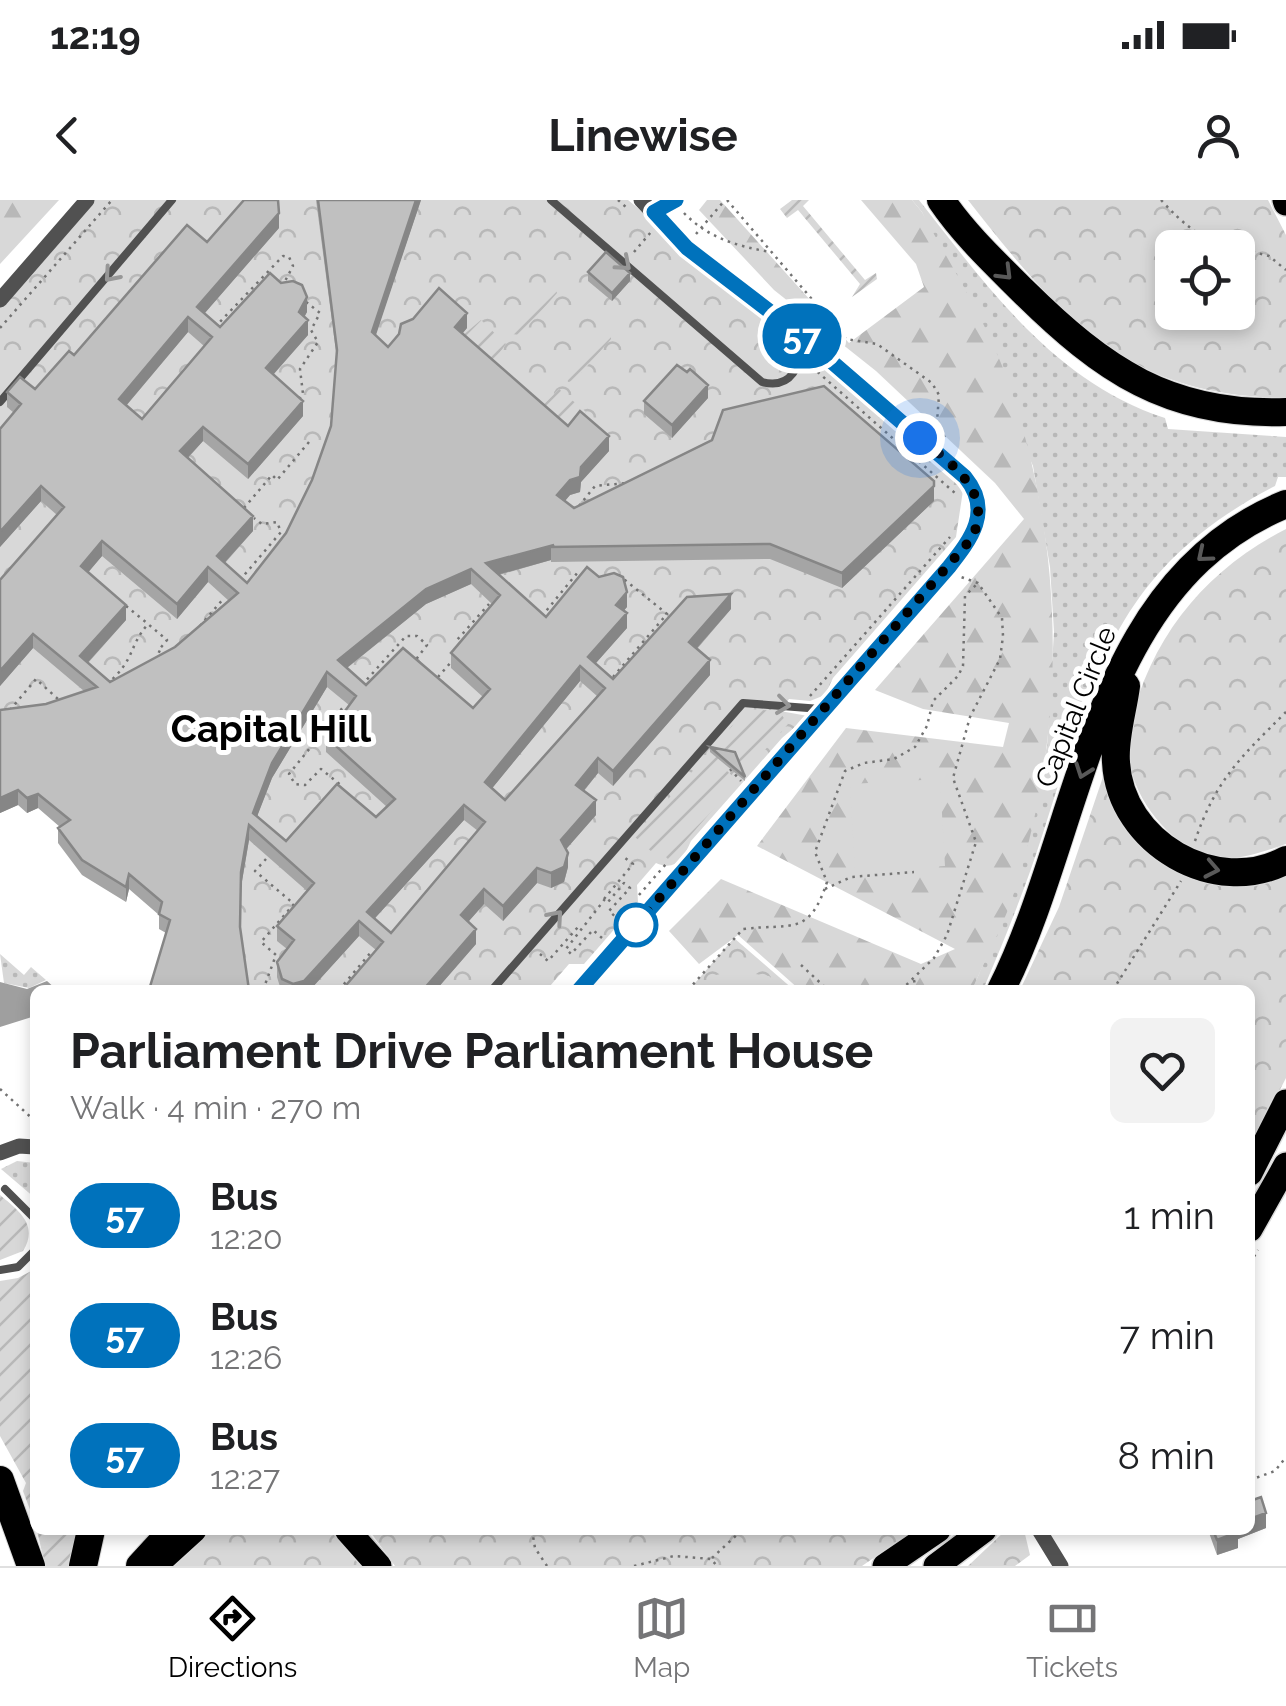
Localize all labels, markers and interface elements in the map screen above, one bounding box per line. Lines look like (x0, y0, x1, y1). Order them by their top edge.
text: 12:19 (50, 13, 141, 58)
icon: back (40, 108, 95, 163)
icon: person (1191, 108, 1246, 163)
text: Linewise (548, 109, 738, 162)
map controls (1155, 230, 1255, 330)
button: locate (1155, 230, 1255, 330)
one-way arrow (612, 253, 631, 271)
one-way arrow (993, 261, 1011, 279)
one-way arrow (104, 263, 122, 282)
line badge: 57 (757, 304, 847, 368)
text: 57 (782, 316, 822, 357)
your location (895, 413, 945, 463)
one-way arrow (1197, 544, 1215, 562)
street label: Capital Circle (1029, 622, 1123, 792)
one-way arrow (776, 694, 792, 715)
district label: Capital Hill (171, 706, 372, 751)
one-way arrow (1074, 761, 1095, 778)
one-way arrow (1203, 857, 1220, 878)
unlabelled marker (615, 904, 657, 946)
one-way arrow (544, 910, 562, 928)
button: heart (1110, 1018, 1215, 1123)
text: Parliament Drive Parliament House (70, 1023, 873, 1079)
text: Walk · 4 min · 270 m (70, 1089, 361, 1126)
text: Bus (210, 1174, 278, 1219)
text: 1 min (1124, 1193, 1215, 1238)
text: 57 (105, 1195, 145, 1236)
text: 12:20 (210, 1219, 283, 1256)
text: Bus (210, 1294, 278, 1339)
text: 7 min (1120, 1313, 1215, 1358)
text: 57 (105, 1315, 145, 1356)
text: 12:26 (210, 1339, 282, 1376)
text: Bus (210, 1414, 278, 1459)
text: 8 min (1117, 1433, 1215, 1478)
text: 57 (105, 1435, 145, 1476)
text: 12:27 (210, 1459, 280, 1496)
tab: Directions (168, 1591, 297, 1684)
tab: Map (633, 1591, 690, 1684)
tab: Tickets (1026, 1591, 1118, 1684)

